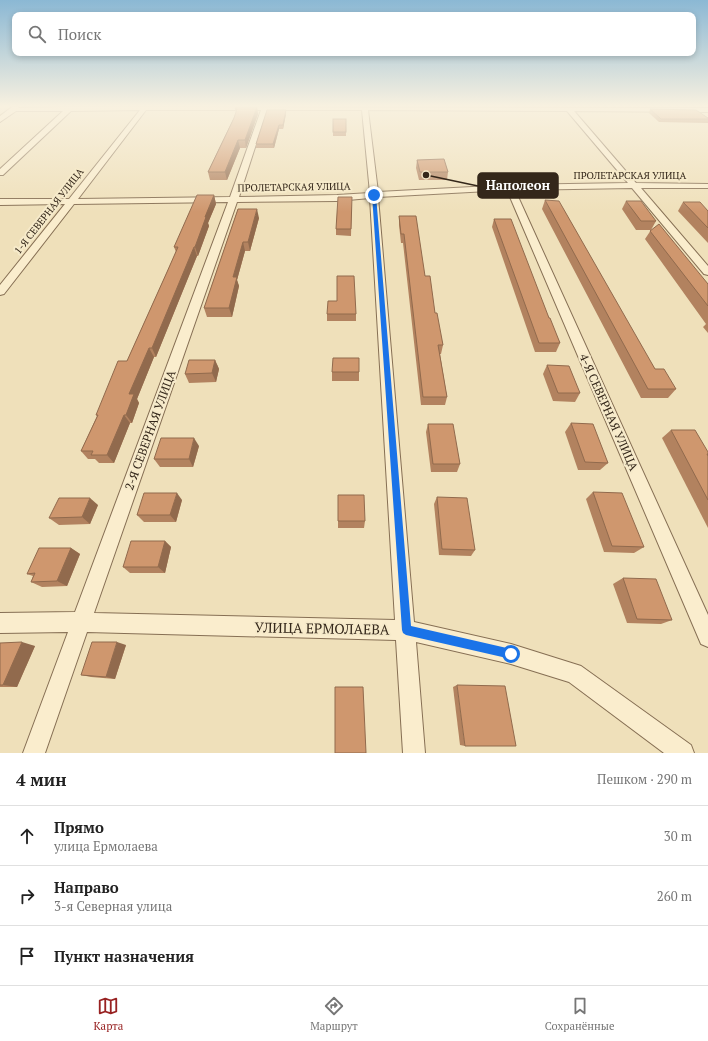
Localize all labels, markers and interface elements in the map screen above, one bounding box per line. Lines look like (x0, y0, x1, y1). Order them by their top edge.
search box (12, 12, 696, 56)
icon: search (26, 23, 48, 45)
text: Поиск (58, 24, 101, 44)
street label: 1-Я СЕВЕРНАЯ УЛИЦА (11, 165, 87, 257)
street label: ПРОЛЕТАРСКАЯ УЛИЦА (574, 169, 687, 182)
callout: Наполеон (478, 173, 558, 198)
text: Наполеон (486, 176, 550, 194)
street label: ПРОЛЕТАРСКАЯ УЛИЦА (237, 180, 351, 194)
route end (365, 186, 383, 204)
street label: 4-Я СЕВЕРНАЯ УЛИЦА (576, 351, 642, 474)
street label: 2-Я СЕВЕРНАЯ УЛИЦА (121, 367, 179, 492)
street label: УЛИЦА ЕРМОЛАЕВА (254, 617, 390, 639)
route start (502, 645, 520, 663)
text: 4 мин (16, 768, 66, 791)
text: Пешком · 290 m (597, 770, 692, 788)
text: Прямо (54, 817, 104, 837)
icon: ahead (16, 825, 38, 847)
text: 30 m (664, 827, 692, 845)
text: улица Ермолаева (54, 837, 158, 855)
text: Направо (54, 877, 119, 897)
icon: right (16, 885, 38, 907)
text: 260 m (657, 887, 692, 905)
text: 3-я Северная улица (54, 897, 172, 915)
icon: arrive (16, 945, 38, 967)
text: Пункт назначения (54, 946, 194, 966)
tab: Карта (93, 995, 123, 1033)
tab: Маршрут (310, 995, 358, 1033)
tab: Сохранённые (545, 995, 614, 1033)

